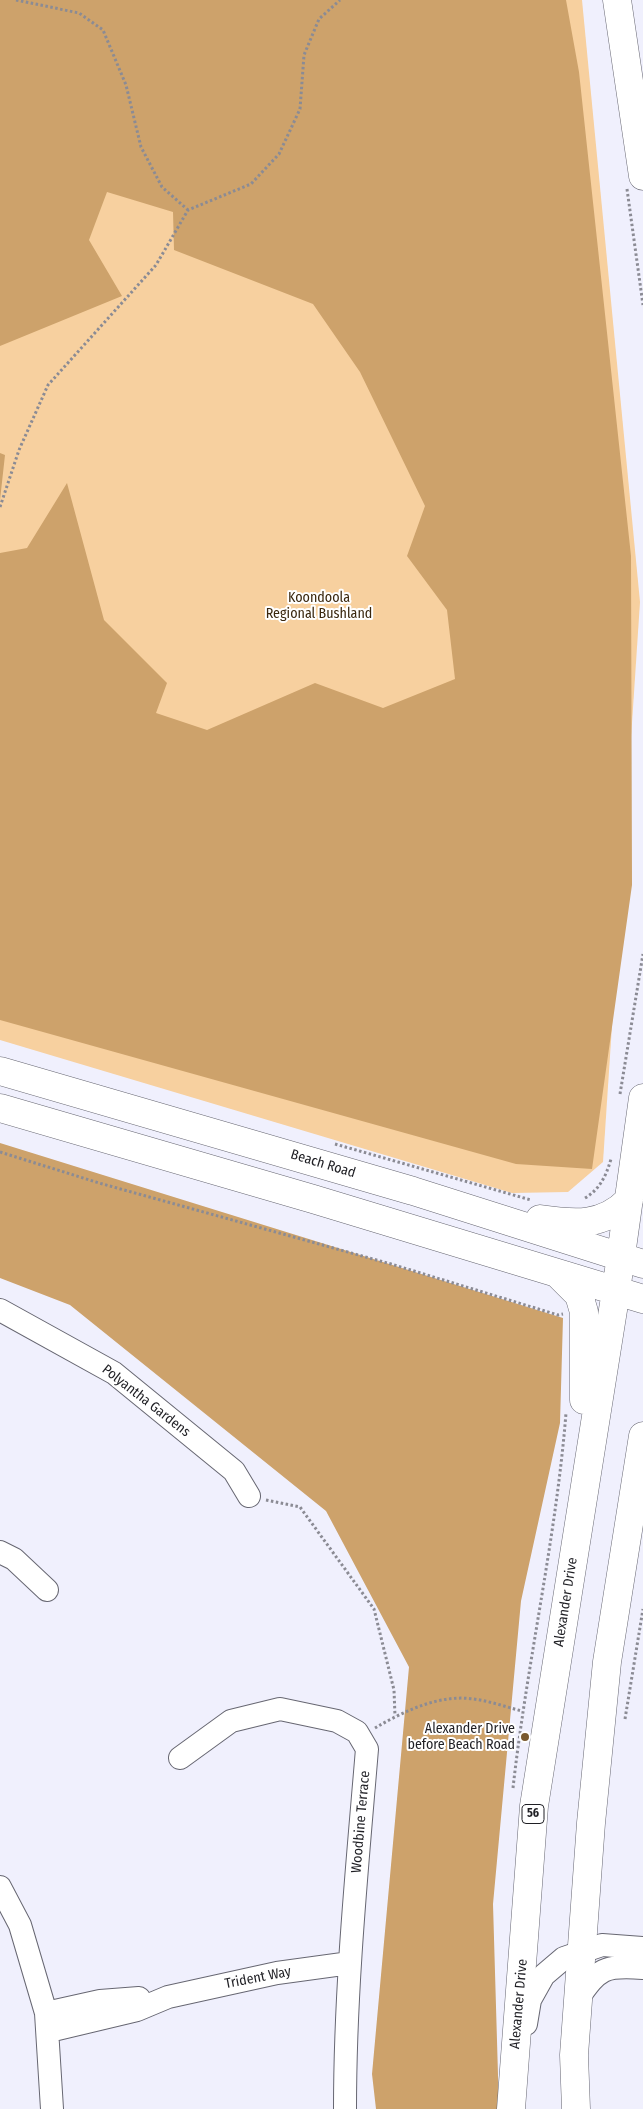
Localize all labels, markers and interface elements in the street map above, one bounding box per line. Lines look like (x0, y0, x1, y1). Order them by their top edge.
park label: Koondoola Regional Bushland (266, 590, 372, 622)
street label: Beach Road (289, 1146, 357, 1182)
street label: Polyantha Gardens (99, 1361, 193, 1441)
street label: Alexander Drive (551, 1556, 581, 1648)
place label: Alexander Drive before Beach Road (407, 1721, 515, 1754)
marker: Alexander Drive before Beach Road (519, 1731, 531, 1743)
street label: Woodbine Terrace (348, 1770, 374, 1874)
road number: 56 (522, 1805, 544, 1824)
street label: Alexander Drive (507, 1958, 531, 2050)
street label: Trident Way (223, 1963, 293, 1993)

